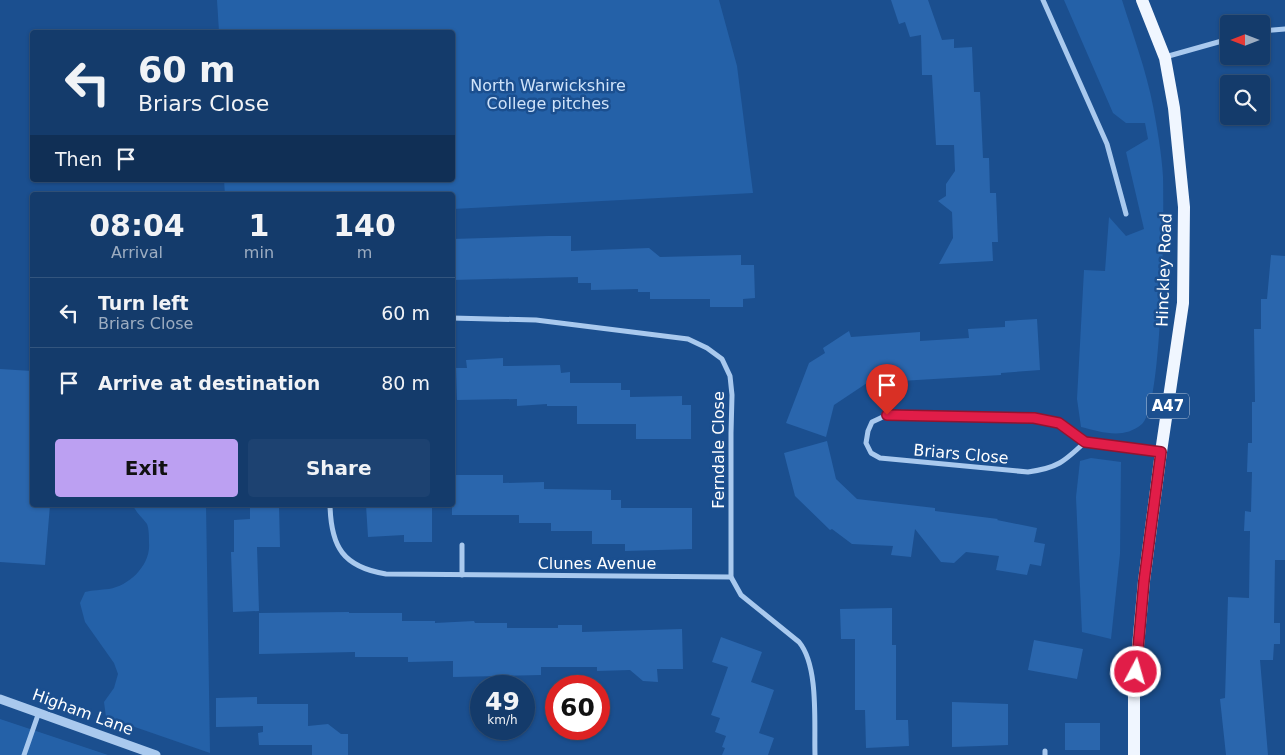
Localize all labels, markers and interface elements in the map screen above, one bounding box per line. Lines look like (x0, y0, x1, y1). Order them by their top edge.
north arrow (1220, 15, 1270, 65)
map controls (1220, 15, 1270, 125)
icon: left (55, 50, 120, 115)
text: 60 m (138, 50, 235, 90)
button: search (1220, 75, 1270, 125)
park label: North Warwickshire College pitches (470, 76, 626, 113)
text: Briars Close (138, 91, 269, 116)
icon: arrive (112, 145, 140, 173)
text: Then (55, 148, 102, 170)
text: 08:04 (89, 208, 185, 243)
text: 1 (248, 208, 269, 243)
text: 140 (333, 208, 396, 243)
street label: Hinckley Road (1153, 213, 1175, 327)
text: Arrival (111, 243, 163, 262)
text: min (244, 243, 274, 262)
text: m (357, 243, 372, 262)
text: Turn left (98, 292, 189, 314)
icon: left (55, 299, 83, 327)
text: 60 m (381, 302, 430, 324)
text: Briars Close (98, 314, 193, 333)
pin (866, 364, 908, 415)
icon: arrive (55, 369, 83, 397)
icon: arrive (873, 371, 901, 399)
text: Arrive at destination (98, 372, 320, 394)
text: 80 m (381, 372, 430, 394)
street label: Ferndale Close (709, 391, 728, 509)
road number: A47 (1147, 394, 1189, 418)
button: Exit (55, 439, 238, 497)
button: Share (248, 439, 430, 497)
street label: Briars Close (913, 440, 1009, 468)
street label: Clunes Avenue (538, 554, 656, 573)
position arrow (1109, 645, 1161, 697)
speed limit sign: 60 (545, 675, 610, 740)
street label: Higham Lane (30, 685, 136, 739)
text: 49 (485, 687, 520, 716)
text: km/h (487, 713, 518, 727)

